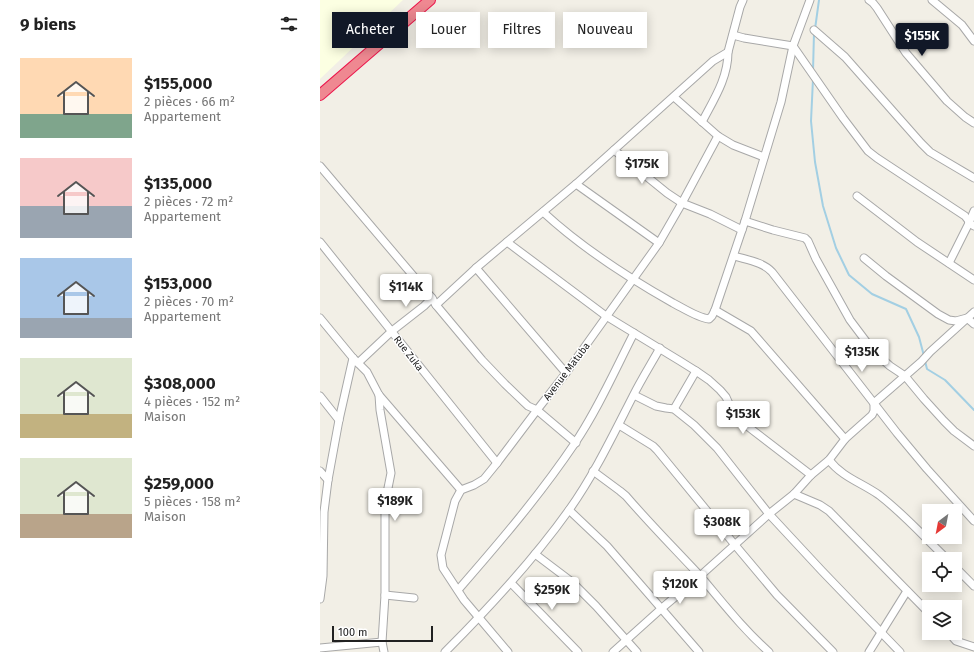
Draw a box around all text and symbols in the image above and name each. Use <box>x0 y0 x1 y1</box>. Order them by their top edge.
chip: Acheter <box>332 12 408 48</box>
chip: Louer <box>416 12 480 48</box>
chip: Filtres <box>488 12 555 48</box>
chip: Nouveau <box>563 12 647 48</box>
icon: filters <box>278 13 300 35</box>
text: 9 biens <box>20 14 76 35</box>
pin: $155K <box>894 23 950 57</box>
text: $155K <box>905 28 939 43</box>
text: $155,000 <box>144 73 212 94</box>
icon: home <box>52 74 100 122</box>
text: 2 pièces · 66 m² <box>144 94 235 109</box>
text: Appartement <box>144 109 221 124</box>
pin: $175K <box>614 151 670 185</box>
text: $175K <box>625 156 659 171</box>
text: $135,000 <box>144 173 212 194</box>
icon: home <box>52 174 100 222</box>
text: 2 pièces · 72 m² <box>144 194 233 209</box>
text: Appartement <box>144 209 221 224</box>
text: $153,000 <box>144 273 212 294</box>
icon: home <box>52 274 100 322</box>
pin: $114K <box>378 274 434 308</box>
text: $114K <box>389 279 423 294</box>
text: 2 pièces · 70 m² <box>144 294 234 309</box>
text: Appartement <box>144 309 221 324</box>
street label: Rue Zuka <box>391 334 426 374</box>
pin: $135K <box>834 339 890 373</box>
street label: Avenue Matuba <box>541 340 593 403</box>
text: $135K <box>845 344 879 359</box>
text: $308,000 <box>144 373 216 394</box>
icon: home <box>52 374 100 422</box>
text: 4 pièces · 152 m² <box>144 394 240 409</box>
pin: $153K <box>715 401 771 435</box>
text: $153K <box>726 406 760 421</box>
text: Maison <box>144 409 186 424</box>
text: $259,000 <box>144 473 214 494</box>
icon: home <box>52 474 100 522</box>
pin: $189K <box>367 488 423 522</box>
text: $189K <box>377 493 413 508</box>
text: 5 pièces · 158 m² <box>144 494 241 509</box>
north arrow <box>922 504 962 544</box>
map controls <box>922 504 962 640</box>
text: Maison <box>144 509 186 524</box>
pin: $308K <box>694 509 750 543</box>
text: $308K <box>703 514 741 529</box>
button: locate <box>922 552 962 592</box>
pin: $120K <box>652 571 708 605</box>
text: $120K <box>662 576 698 591</box>
pin: $259K <box>524 577 580 611</box>
text: $259K <box>534 582 570 597</box>
button: layers <box>922 600 962 640</box>
scale bar <box>332 624 433 643</box>
text: 100 m <box>338 626 367 639</box>

